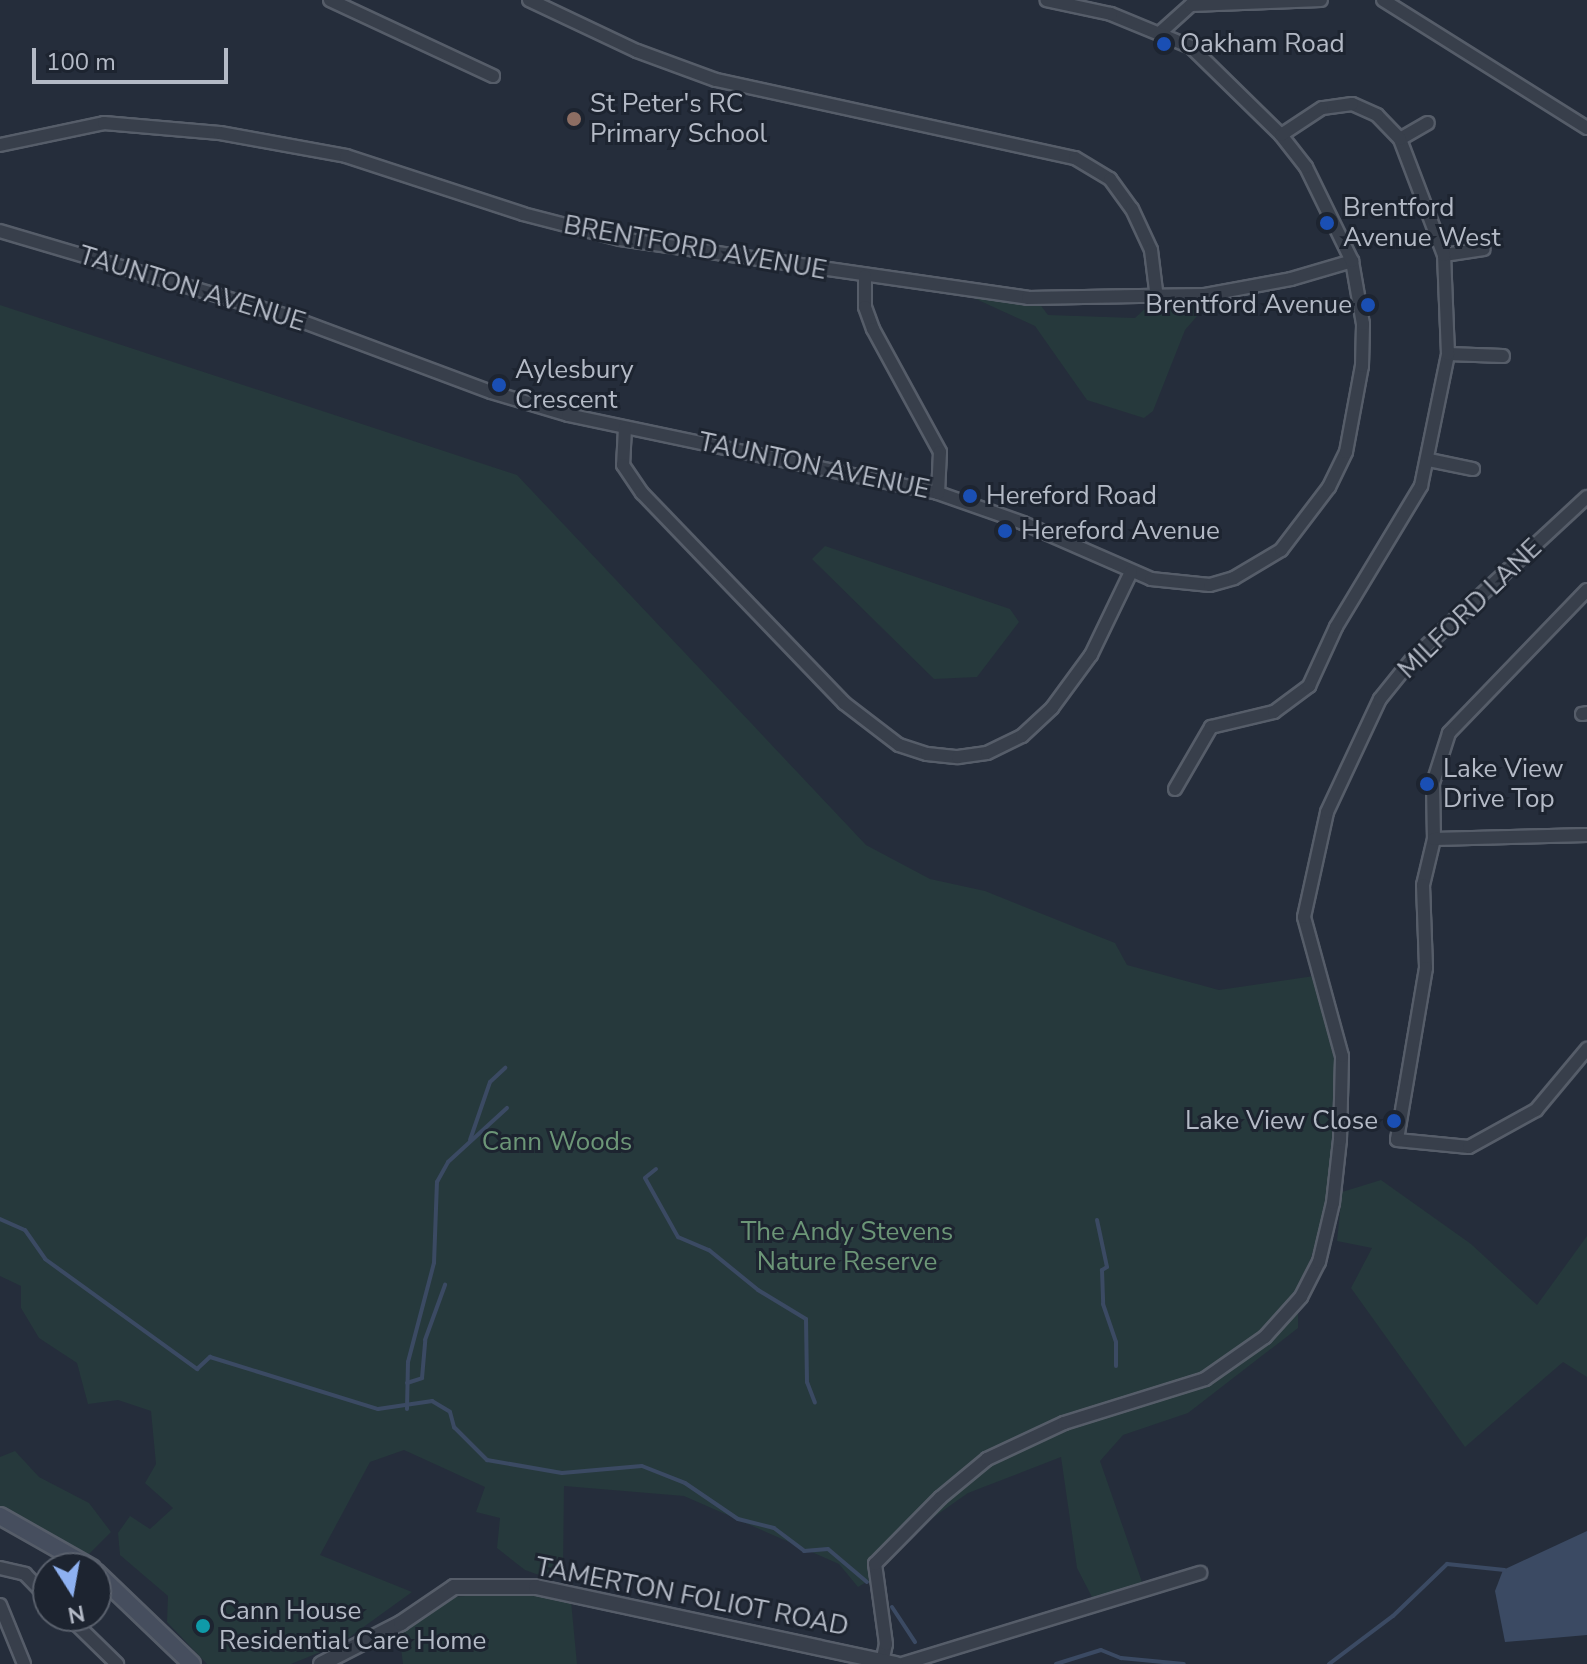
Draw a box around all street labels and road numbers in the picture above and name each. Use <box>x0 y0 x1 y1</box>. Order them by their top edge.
street label: BRENTFORD AVENUE <box>561 210 829 286</box>
street label: TAUNTON AVENUE <box>75 240 309 338</box>
street label: TAUNTON AVENUE <box>696 426 932 506</box>
street label: MILFORD LANE <box>1392 533 1548 685</box>
street label: TAMERTON FOLIOT ROAD <box>533 1551 851 1643</box>

